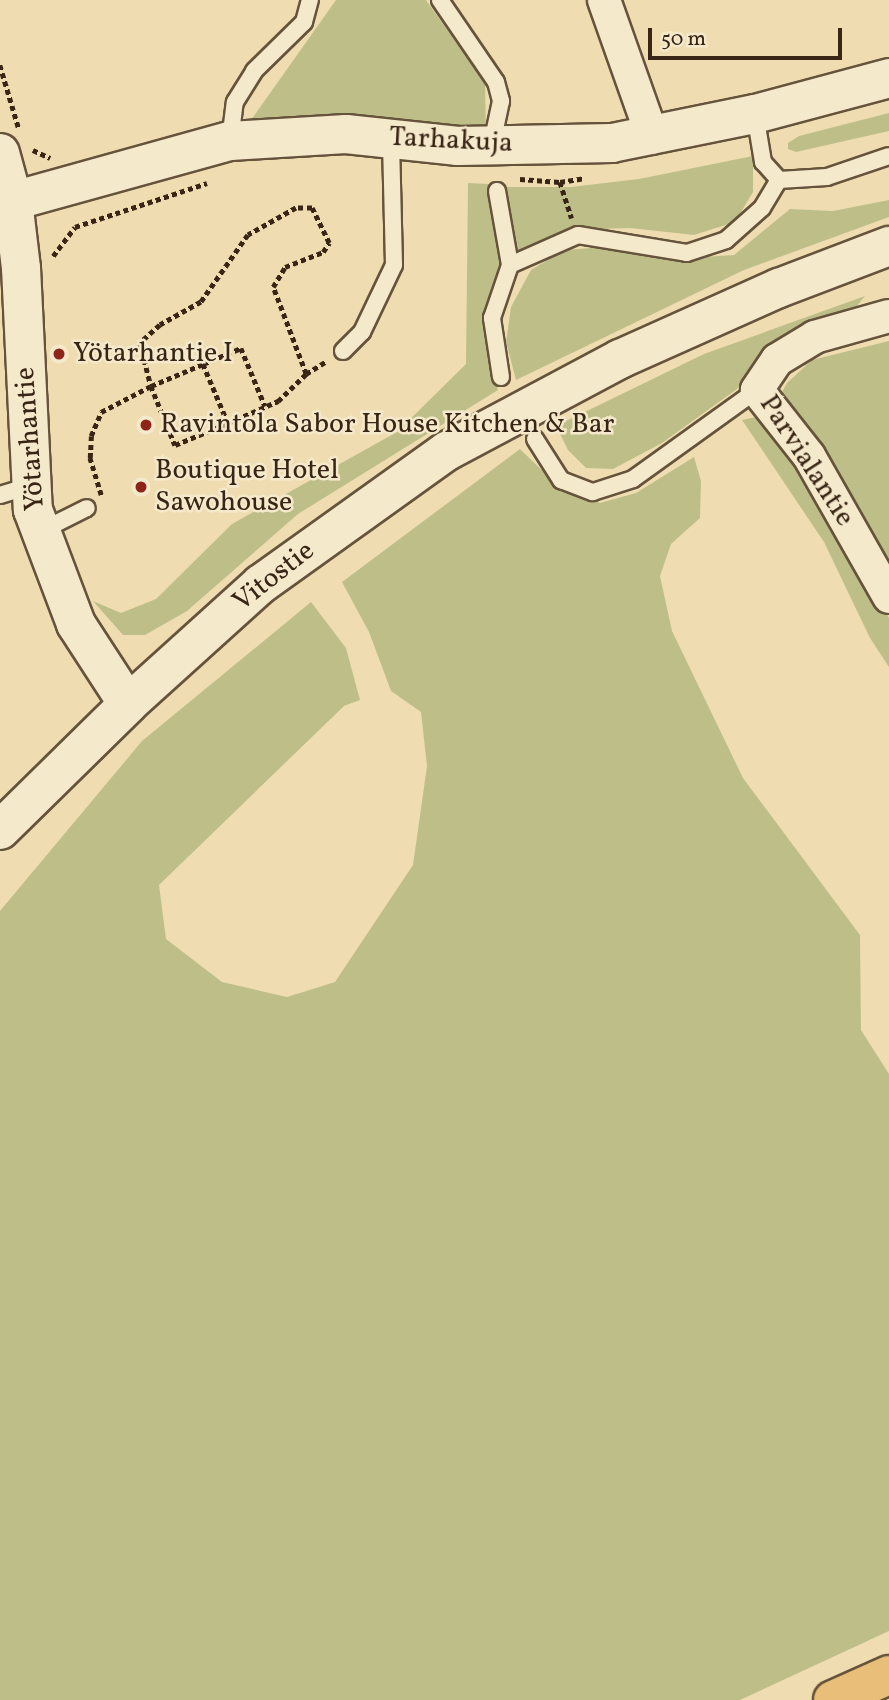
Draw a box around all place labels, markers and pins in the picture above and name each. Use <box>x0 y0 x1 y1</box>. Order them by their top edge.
place label: Yötarhantie I <box>73 337 233 371</box>
marker: Yötarhantie I <box>51 346 67 362</box>
place label: Ravintola Sabor House Kitchen & Bar <box>160 408 614 442</box>
marker: Ravintola Sabor House Kitchen & Bar <box>138 417 154 433</box>
place label: Boutique Hotel Sawohouse <box>155 454 339 520</box>
marker: Boutique Hotel Sawohouse <box>133 479 149 495</box>

